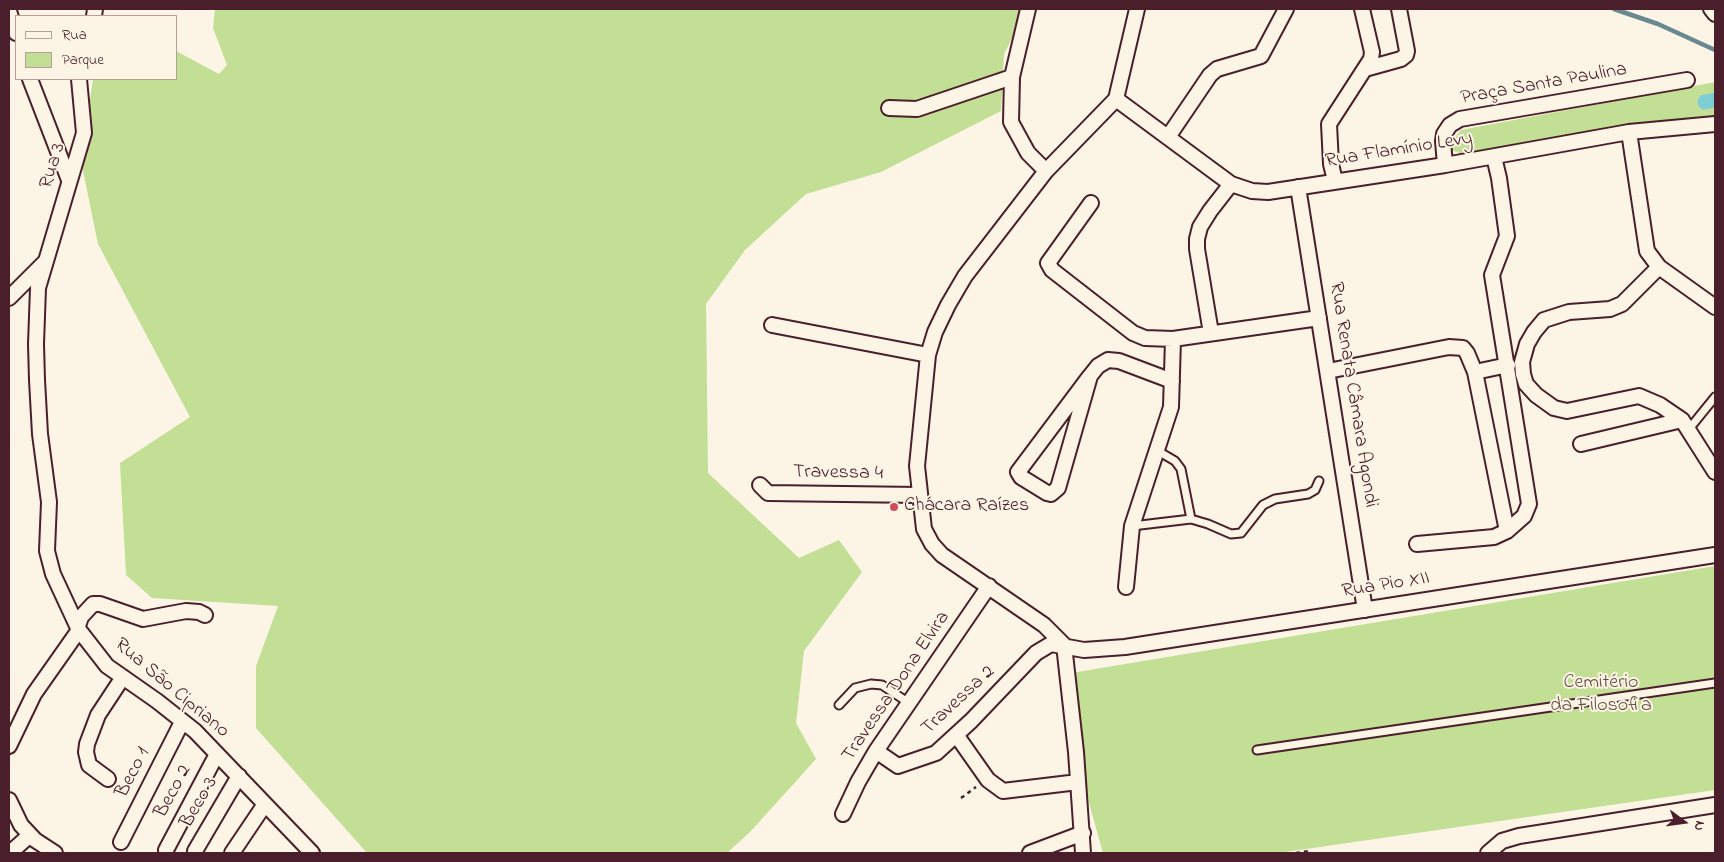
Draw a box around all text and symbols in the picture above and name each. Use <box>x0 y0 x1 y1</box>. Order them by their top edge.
legend <box>15 15 178 80</box>
text: Rua <box>62 24 87 46</box>
text: Parque <box>62 49 104 71</box>
street label: Praça Santa Paulina <box>1459 59 1629 111</box>
street label: Rua Flamínio Levy <box>1324 128 1474 174</box>
street label: Rua 3 <box>36 140 72 192</box>
street label: Rua Renata Câmara Agondi <box>1322 281 1382 509</box>
street label: Travessa 4 <box>793 461 883 487</box>
place label: Chácara Raízes <box>904 495 1029 519</box>
marker: Chácara Raízes <box>888 501 900 513</box>
street label: Rua Pio XII <box>1340 567 1432 605</box>
street label: Travessa Dona Elvira <box>838 607 956 767</box>
street label: Rua São Cipriano <box>109 634 233 744</box>
street label: Travessa 2 <box>917 661 1001 741</box>
park label: Cemitério da Filosofia <box>1550 672 1652 719</box>
street label: Beco 1 <box>111 744 157 802</box>
street label: Beco 2 <box>150 761 198 823</box>
street label: Beco 3 <box>176 773 224 833</box>
north arrow <box>1659 797 1709 847</box>
text: N <box>1688 819 1710 833</box>

